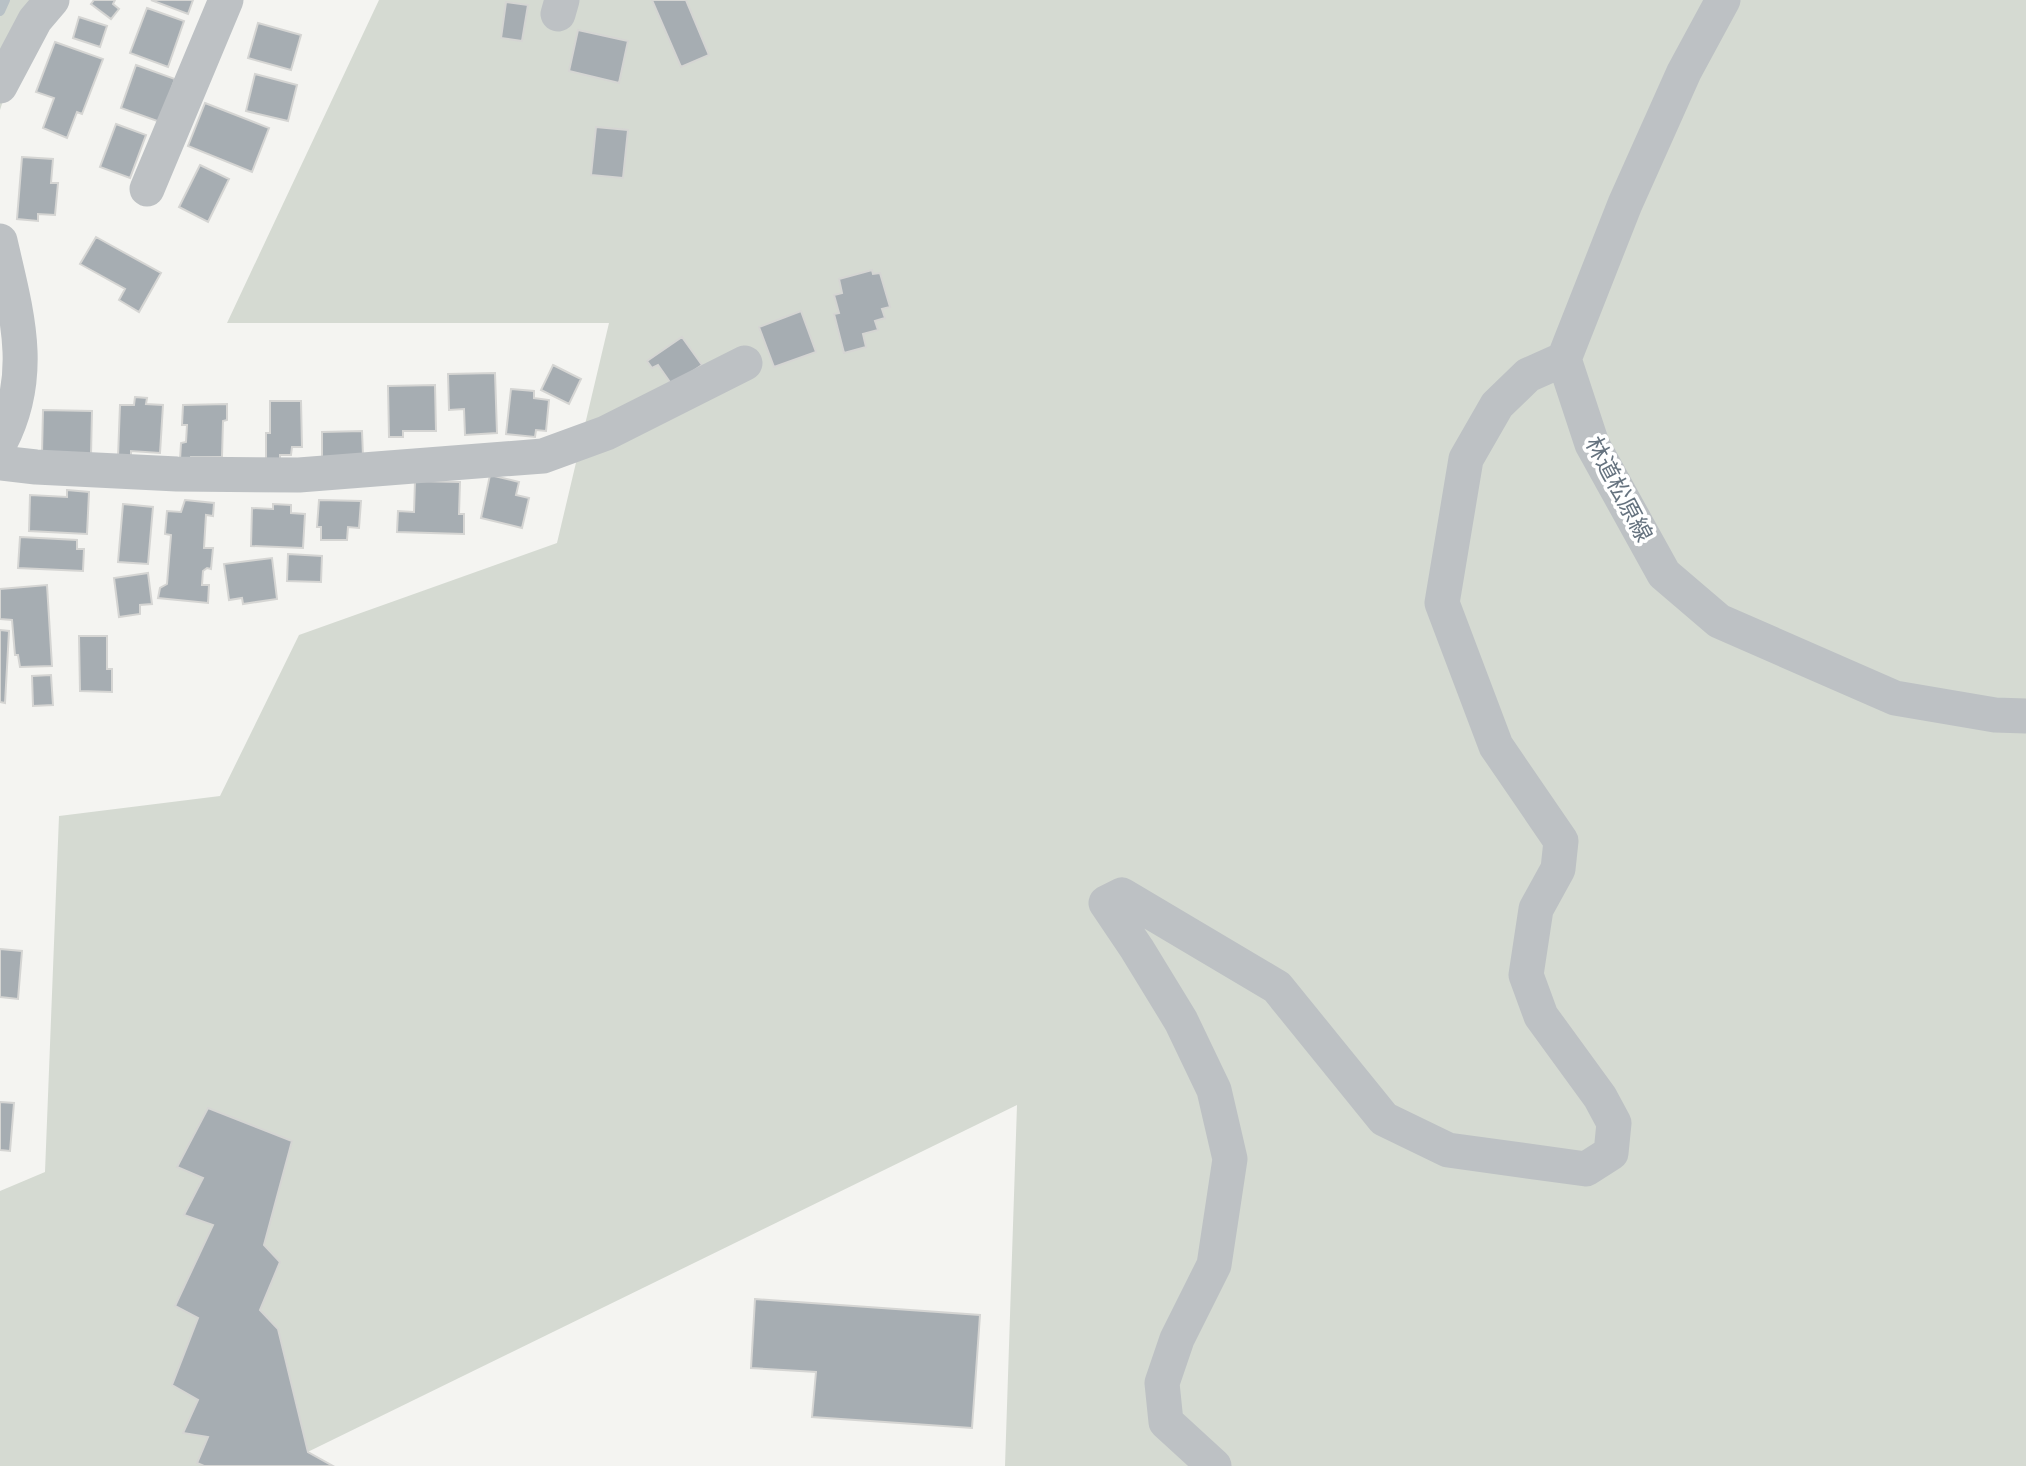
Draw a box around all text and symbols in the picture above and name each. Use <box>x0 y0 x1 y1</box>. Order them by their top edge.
street label: 林道松原線 <box>1577 433 1657 548</box>

